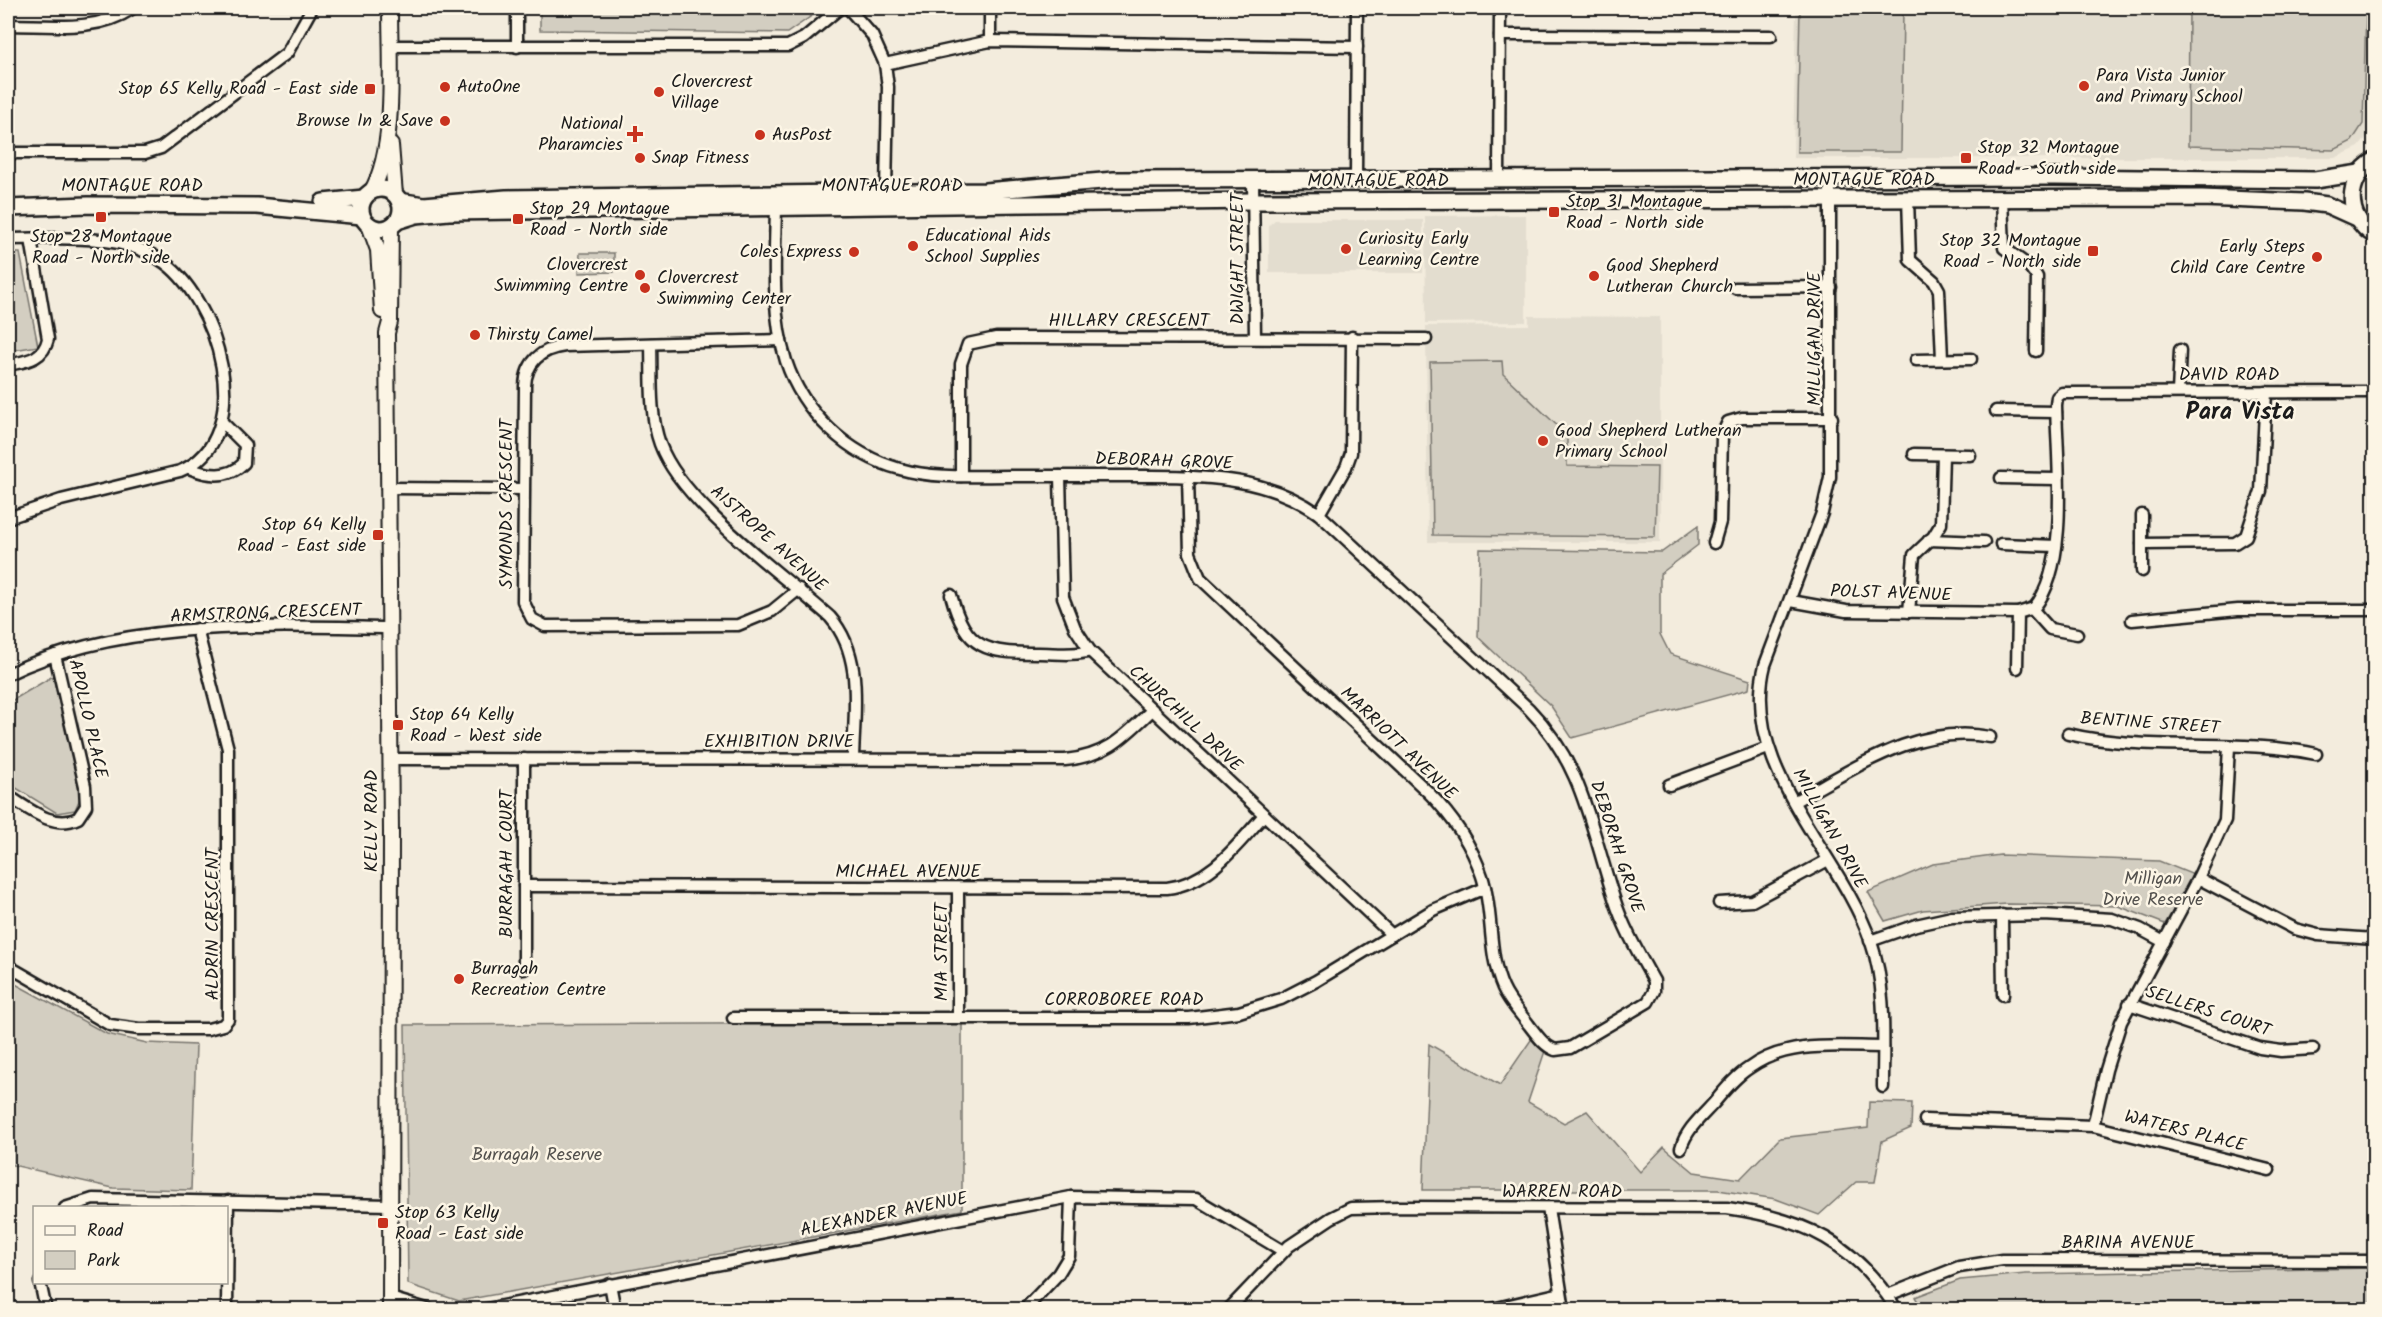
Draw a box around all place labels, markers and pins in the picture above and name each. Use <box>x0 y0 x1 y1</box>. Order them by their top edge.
place label: Para Vista Junior and Primary School <box>2096 62 2243 112</box>
place label: Clovercrest Village <box>671 68 754 118</box>
place label: AutoOne <box>457 73 520 102</box>
place label: Stop 65 Kelly Road - East side <box>119 75 358 104</box>
marker: Para Vista Junior and Primary School <box>2077 79 2091 93</box>
marker: AutoOne <box>438 80 452 94</box>
marker: Stop 65 Kelly Road - East side <box>363 82 377 96</box>
marker: Clovercrest Village <box>652 85 666 99</box>
place label: Browse In & Save <box>296 107 433 136</box>
place label: National Pharamcies <box>538 110 624 160</box>
marker: Browse In & Save <box>438 114 452 128</box>
place label: AusPost <box>772 121 833 150</box>
marker: National Pharamcies <box>628 127 642 141</box>
marker: AusPost <box>753 128 767 142</box>
place label: Stop 32 Montague Road - South side <box>1978 134 2119 184</box>
place label: Snap Fitness <box>652 144 749 173</box>
marker: Snap Fitness <box>633 151 647 165</box>
marker: Stop 32 Montague Road - South side <box>1959 151 1973 165</box>
place label: Stop 31 Montague Road - North side <box>1566 188 1704 238</box>
place label: Stop 29 Montague Road - North side <box>530 195 670 245</box>
marker: Stop 31 Montague Road - North side <box>1547 205 1561 219</box>
marker: Stop 28 Montague Road - North side <box>94 210 108 224</box>
marker: Stop 29 Montague Road - North side <box>511 212 525 226</box>
place label: Educational Aids School Supplies <box>925 222 1051 272</box>
place label: Stop 28 Montague Road - North side <box>30 223 172 273</box>
place label: Curiosity Early Learning Centre <box>1358 225 1479 275</box>
place label: Stop 32 Montague Road - North side <box>1940 227 2081 277</box>
place label: Early Steps Child Care Centre <box>2170 233 2305 283</box>
place label: Coles Express <box>739 238 842 267</box>
marker: Educational Aids School Supplies <box>906 239 920 253</box>
marker: Curiosity Early Learning Centre <box>1339 242 1353 256</box>
marker: Stop 32 Montague Road - North side <box>2086 244 2100 258</box>
marker: Coles Express <box>847 245 861 259</box>
marker: Early Steps Child Care Centre <box>2310 250 2324 264</box>
place label: Clovercrest Swimming Centre <box>494 251 629 301</box>
place label: Good Shepherd Lutheran Church <box>1606 252 1733 302</box>
place label: Clovercrest Swimming Center <box>657 264 792 314</box>
marker: Clovercrest Swimming Centre <box>633 268 647 282</box>
marker: Good Shepherd Lutheran Church <box>1587 269 1601 283</box>
marker: Clovercrest Swimming Center <box>638 281 652 295</box>
place label: Thirsty Camel <box>487 321 593 350</box>
marker: Thirsty Camel <box>468 328 482 342</box>
place label: Good Shepherd Lutheran Primary School <box>1555 417 1742 467</box>
marker: Good Shepherd Lutheran Primary School <box>1536 434 1550 448</box>
place label: Stop 64 Kelly Road - East side <box>237 511 367 561</box>
marker: Stop 64 Kelly Road - East side <box>371 528 385 542</box>
place label: Stop 64 Kelly Road - West side <box>410 701 542 751</box>
marker: Stop 64 Kelly Road - West side <box>391 718 405 732</box>
place label: Burragah Recreation Centre <box>471 955 606 1005</box>
marker: Burragah Recreation Centre <box>452 972 466 986</box>
place label: Stop 63 Kelly Road - East side <box>395 1199 524 1249</box>
marker: Stop 63 Kelly Road - East side <box>376 1216 390 1230</box>

